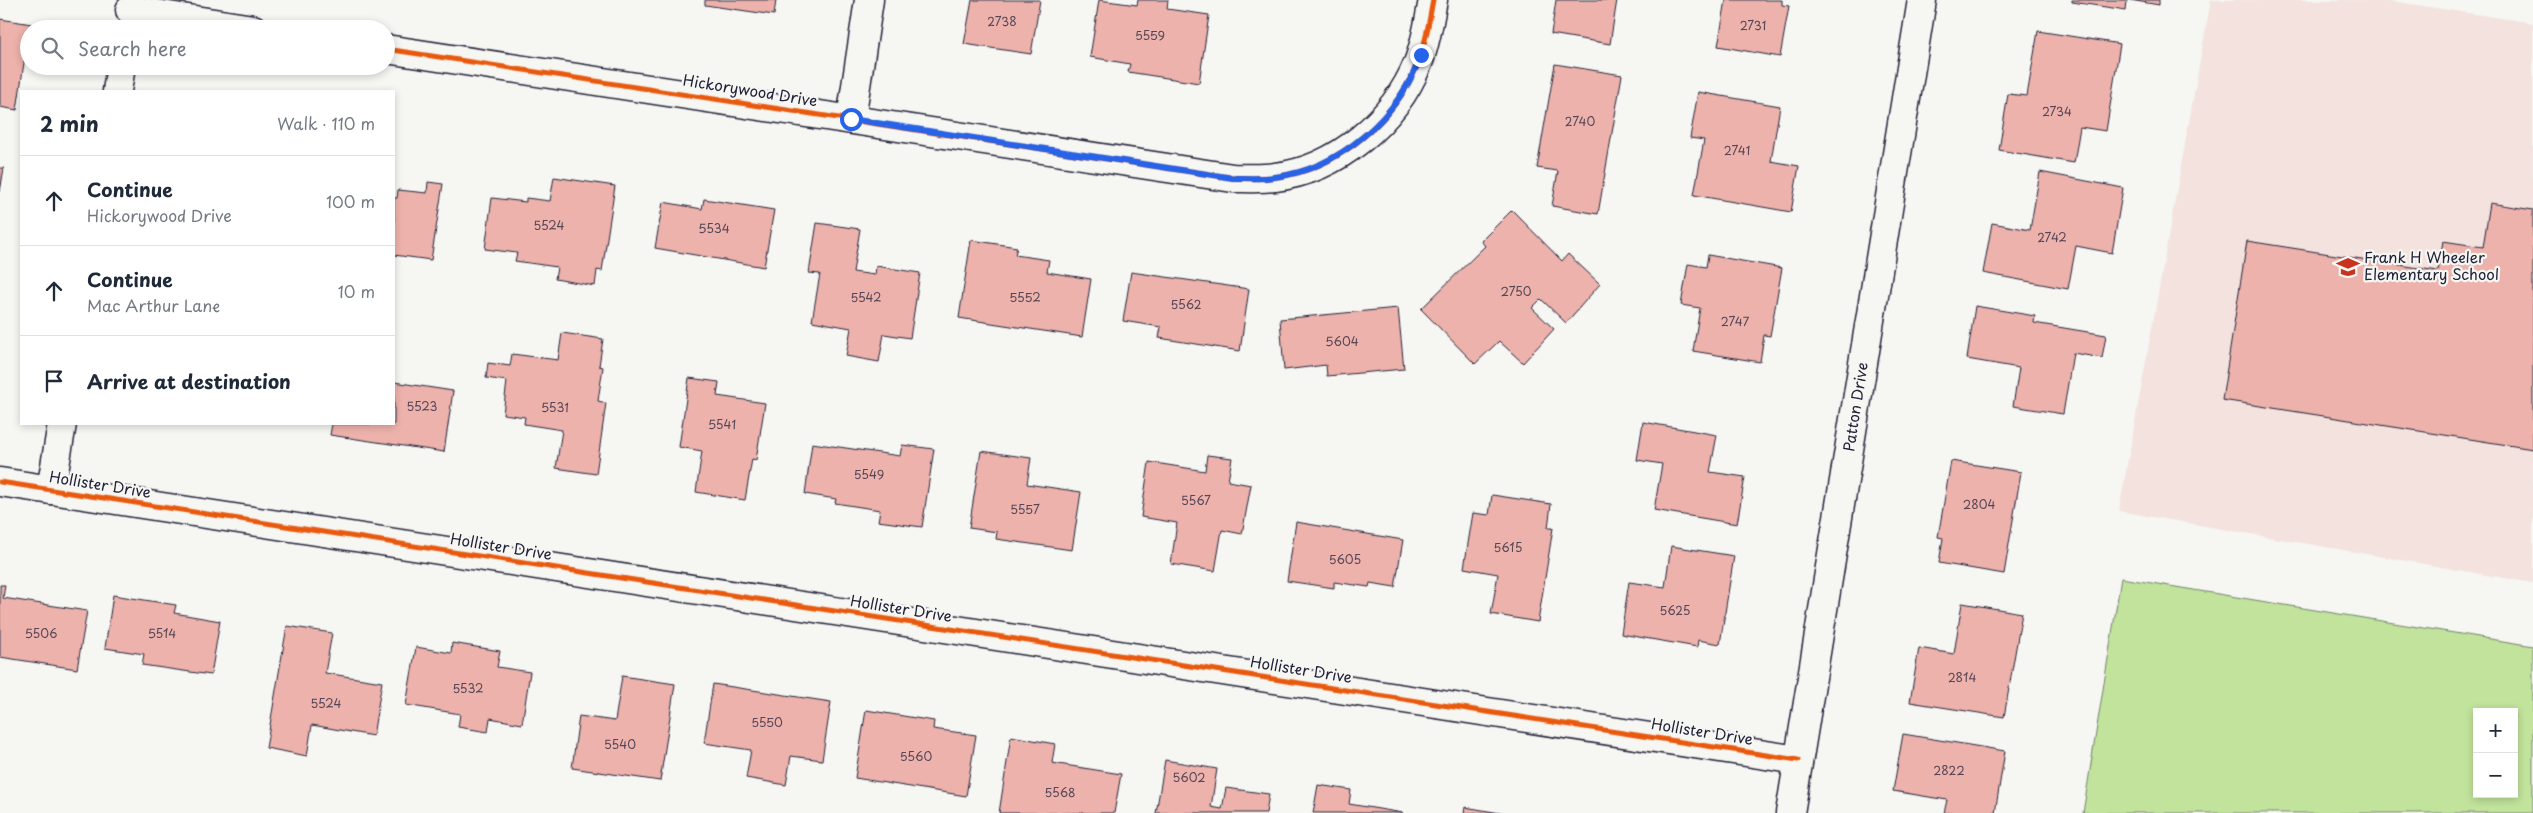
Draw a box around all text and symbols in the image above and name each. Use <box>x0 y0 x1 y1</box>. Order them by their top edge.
house number: 2738 <box>987 12 1017 30</box>
house number: 2731 <box>1740 16 1766 34</box>
search box <box>20 20 395 75</box>
house number: 5559 <box>1135 26 1165 44</box>
icon: search <box>38 34 66 62</box>
text: Search here <box>78 34 187 62</box>
route end <box>1410 44 1433 67</box>
street label: Hickorywood Drive <box>681 68 819 111</box>
house number: 2734 <box>2042 102 2072 120</box>
text: 2 min <box>40 107 99 139</box>
route start <box>840 108 863 131</box>
text: Walk · 110 m <box>277 111 375 135</box>
house number: 2740 <box>1565 112 1595 130</box>
house number: 2741 <box>1724 141 1750 159</box>
text: Continue <box>87 175 173 203</box>
icon: ahead <box>40 187 68 215</box>
text: 100 m <box>326 189 375 213</box>
text: Hickorywood Drive <box>87 203 232 227</box>
house number: 5524 <box>534 216 565 234</box>
house number: 5534 <box>698 219 730 237</box>
house number: 2742 <box>2037 228 2067 246</box>
place label: Frank H Wheeler Elementary School <box>2364 245 2499 285</box>
school or university icon: Frank H Wheeler Elementary School <box>2335 254 2361 280</box>
text: Continue <box>87 265 173 293</box>
icon: ahead <box>40 277 68 305</box>
text: 10 m <box>338 279 375 303</box>
house number: 2750 <box>1501 282 1532 300</box>
house number: 5542 <box>850 288 882 306</box>
house number: 5552 <box>1009 288 1041 306</box>
text: Mac Arthur Lane <box>87 293 220 317</box>
house number: 5562 <box>1171 295 1202 313</box>
house number: 2747 <box>1721 312 1749 330</box>
house number: 5604 <box>1325 332 1359 350</box>
street label: Patton Drive <box>1836 360 1873 453</box>
icon: arrive <box>40 367 68 395</box>
text: Arrive at destination <box>87 367 291 395</box>
house number: 5523 <box>406 397 438 415</box>
house number: 5531 <box>541 398 569 416</box>
house number: 5541 <box>708 415 736 433</box>
street label: Hollister Drive <box>48 464 153 503</box>
house number: 5549 <box>854 465 884 483</box>
house number: 5567 <box>1181 491 1211 509</box>
house number: 2804 <box>1963 495 1995 513</box>
house number: 5557 <box>1010 500 1040 518</box>
street label: Hollister Drive <box>449 526 554 565</box>
house number: 5615 <box>1494 538 1522 556</box>
house number: 5605 <box>1329 550 1361 568</box>
street label: Hollister Drive <box>849 588 954 627</box>
house number: 5625 <box>1660 601 1690 619</box>
house number: 5506 <box>25 624 57 642</box>
house number: 5514 <box>148 624 176 642</box>
street label: Hollister Drive <box>1249 649 1354 688</box>
house number: 2814 <box>1948 668 1976 686</box>
house number: 5532 <box>452 679 484 697</box>
house number: 5524 <box>311 694 342 712</box>
map controls <box>2473 708 2518 798</box>
button: + <box>2473 708 2518 753</box>
street label: Hollister Drive <box>1650 711 1755 750</box>
house number: 5550 <box>751 713 783 731</box>
house number: 5540 <box>604 735 636 753</box>
house number: 5560 <box>900 747 932 765</box>
button: − <box>2473 753 2518 798</box>
house number: 2822 <box>1933 761 1965 779</box>
house number: 5602 <box>1172 768 1206 786</box>
house number: 5568 <box>1045 783 1075 801</box>

